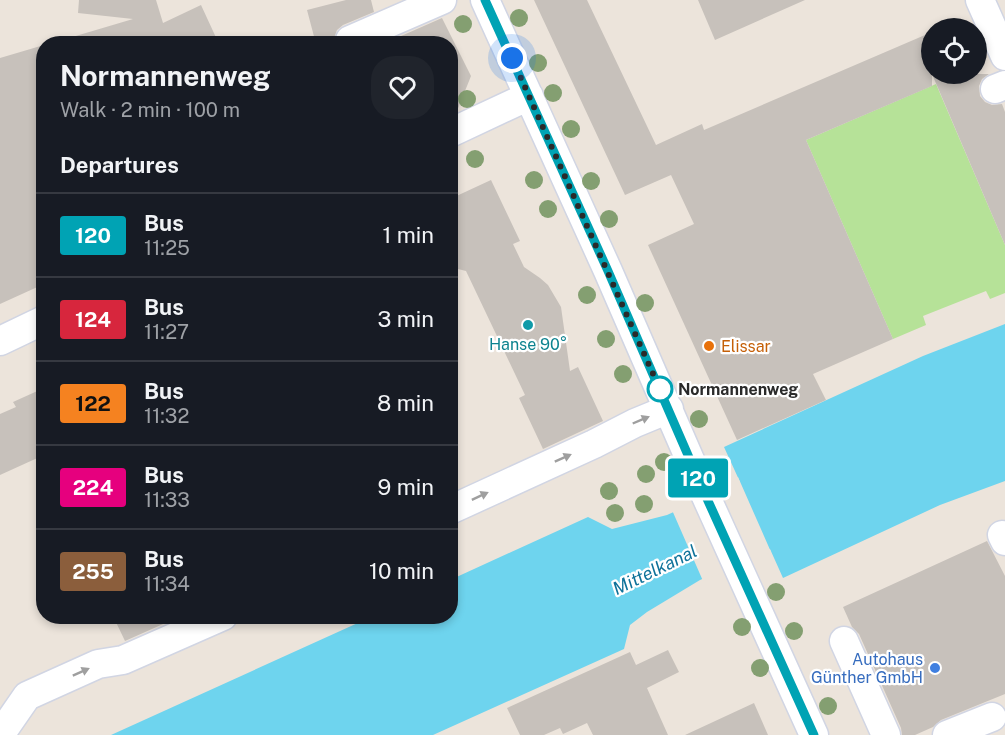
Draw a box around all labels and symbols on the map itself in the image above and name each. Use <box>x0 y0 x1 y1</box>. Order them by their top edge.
your location <box>497 43 527 73</box>
marker: Hanse 90° <box>521 318 535 332</box>
place label: Hanse 90° <box>489 335 567 354</box>
place label: Elissar <box>721 337 771 356</box>
marker: Elissar <box>702 339 716 353</box>
marker: Normannenweg <box>647 376 673 402</box>
place label: Normannenweg <box>678 380 798 399</box>
one-way arrow <box>633 415 651 425</box>
one-way arrow <box>554 453 572 463</box>
line badge: 120 <box>664 458 732 498</box>
one-way arrow <box>472 491 490 501</box>
water label: Mittelkanal <box>609 540 700 599</box>
place label: Autohaus Günther GmbH <box>811 650 923 687</box>
marker: Autohaus Günther GmbH <box>928 661 942 675</box>
one-way arrow <box>72 667 90 677</box>

